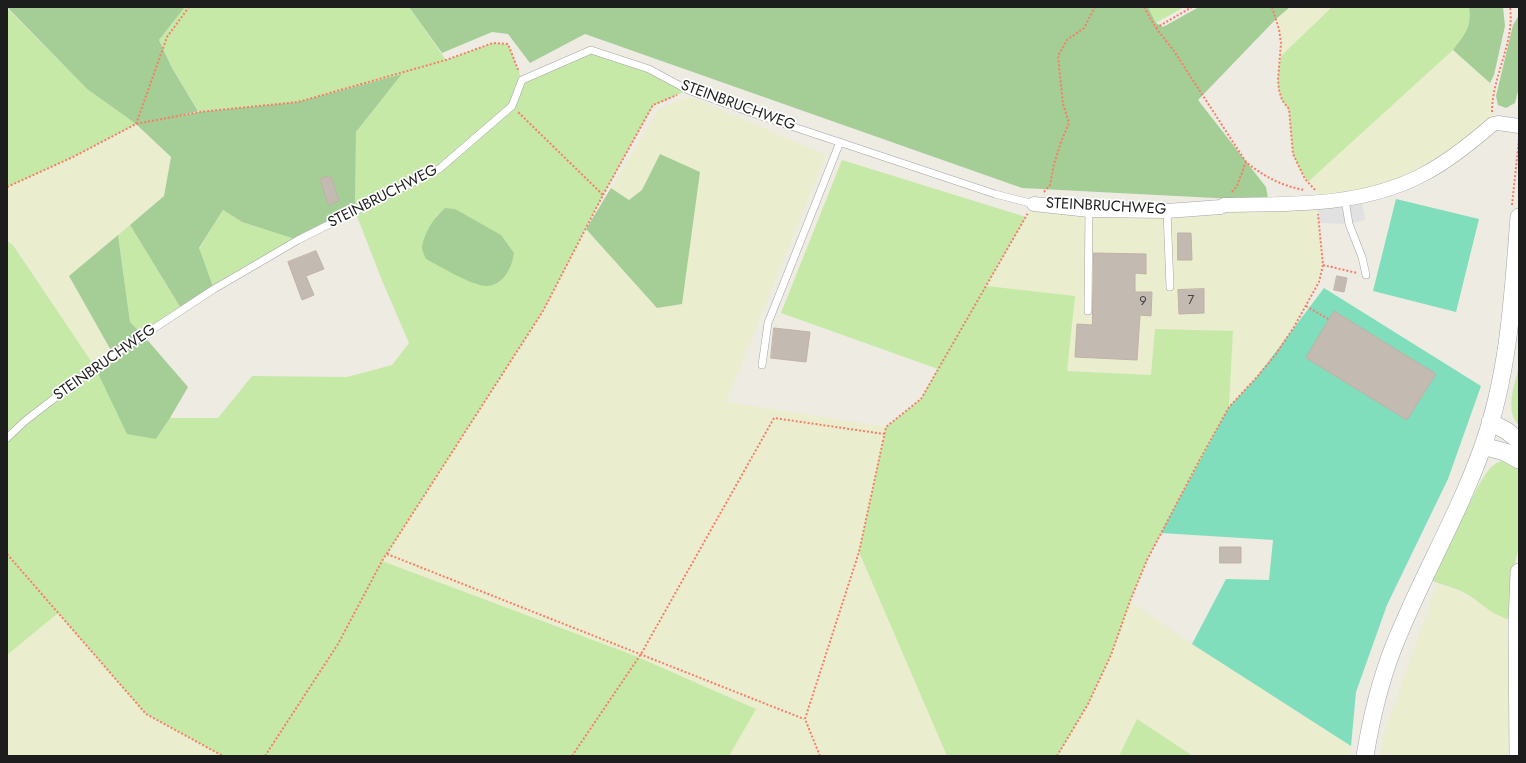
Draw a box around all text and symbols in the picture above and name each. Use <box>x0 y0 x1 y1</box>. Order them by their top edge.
street label: STEINBRUCHWEG <box>678 77 798 135</box>
street label: STEINBRUCHWEG <box>325 162 441 232</box>
street label: STEINBRUCHWEG <box>1045 195 1167 219</box>
house number: 7 <box>1188 293 1194 309</box>
house number: 9 <box>1139 294 1147 310</box>
street label: STEINBRUCHWEG <box>50 321 160 405</box>

